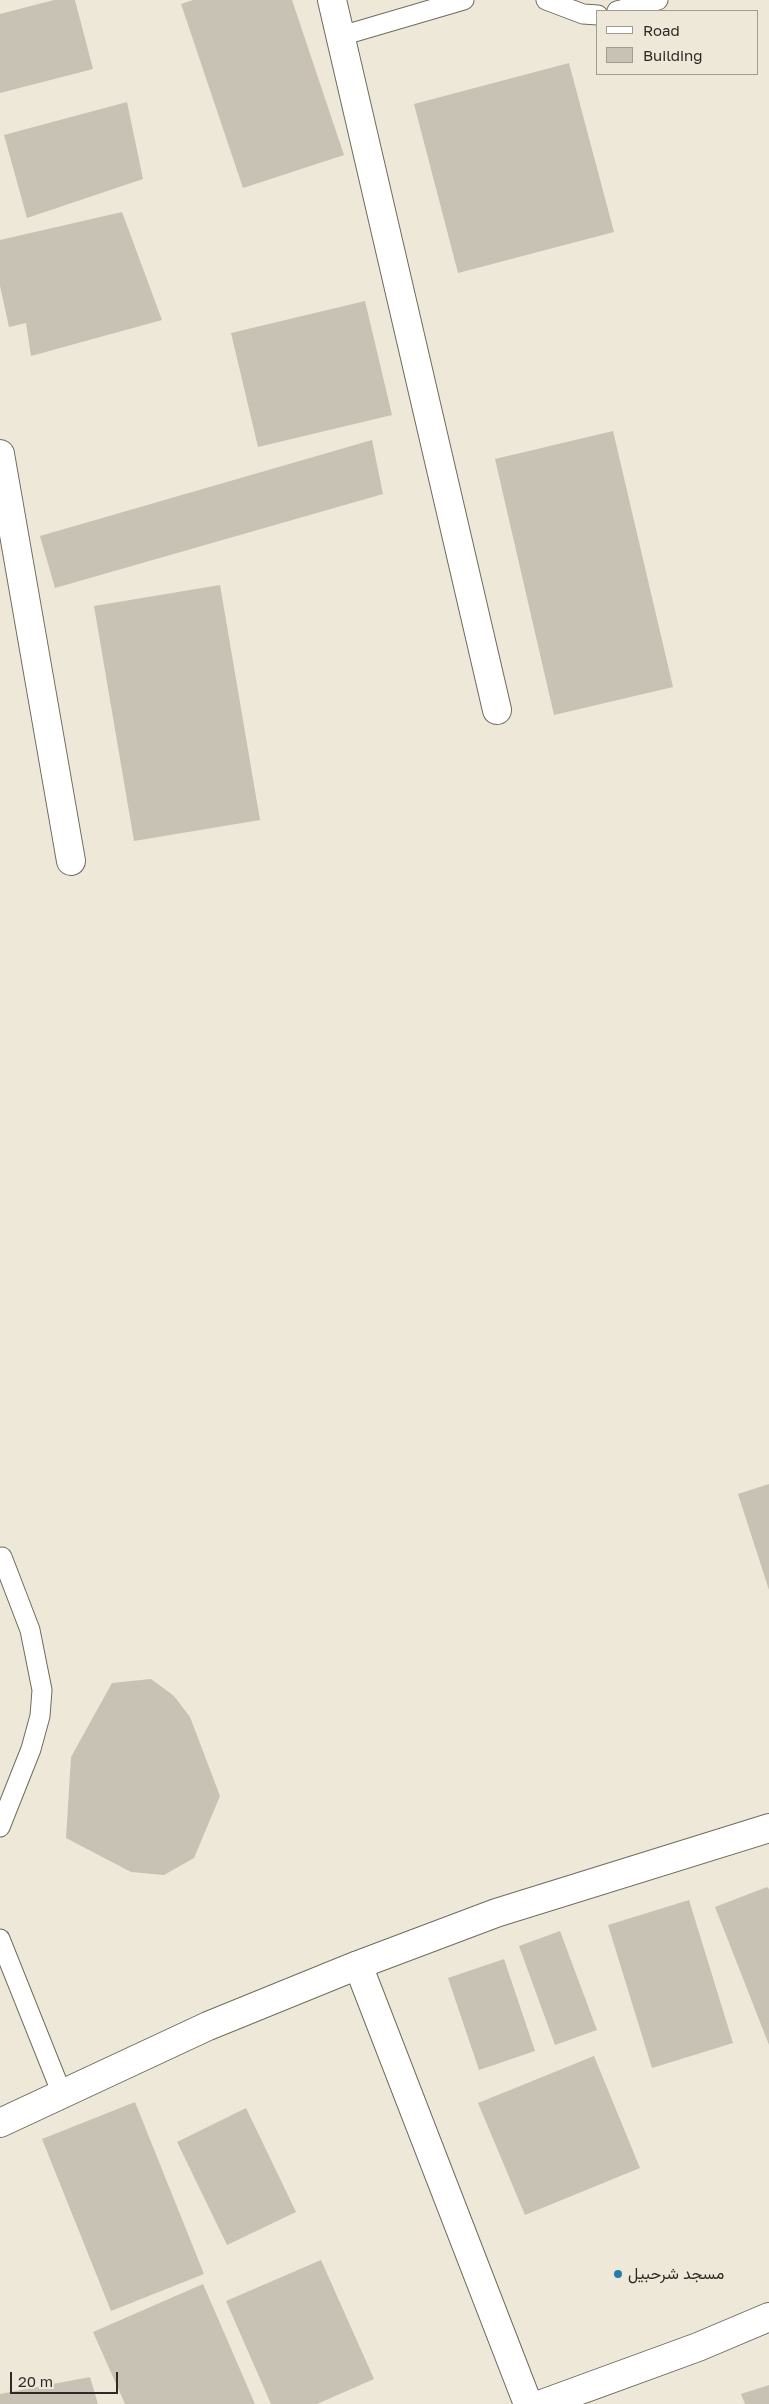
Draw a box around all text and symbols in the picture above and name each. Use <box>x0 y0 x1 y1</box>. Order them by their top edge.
legend <box>596 10 759 75</box>
text: Road <box>643 21 680 39</box>
text: Building <box>643 46 703 64</box>
place label: مسجد شرحبيل <box>628 2264 724 2284</box>
marker: مسجد شرحبيل <box>612 2268 624 2280</box>
scale bar <box>12 2362 120 2394</box>
text: 20 m <box>18 2372 53 2390</box>

